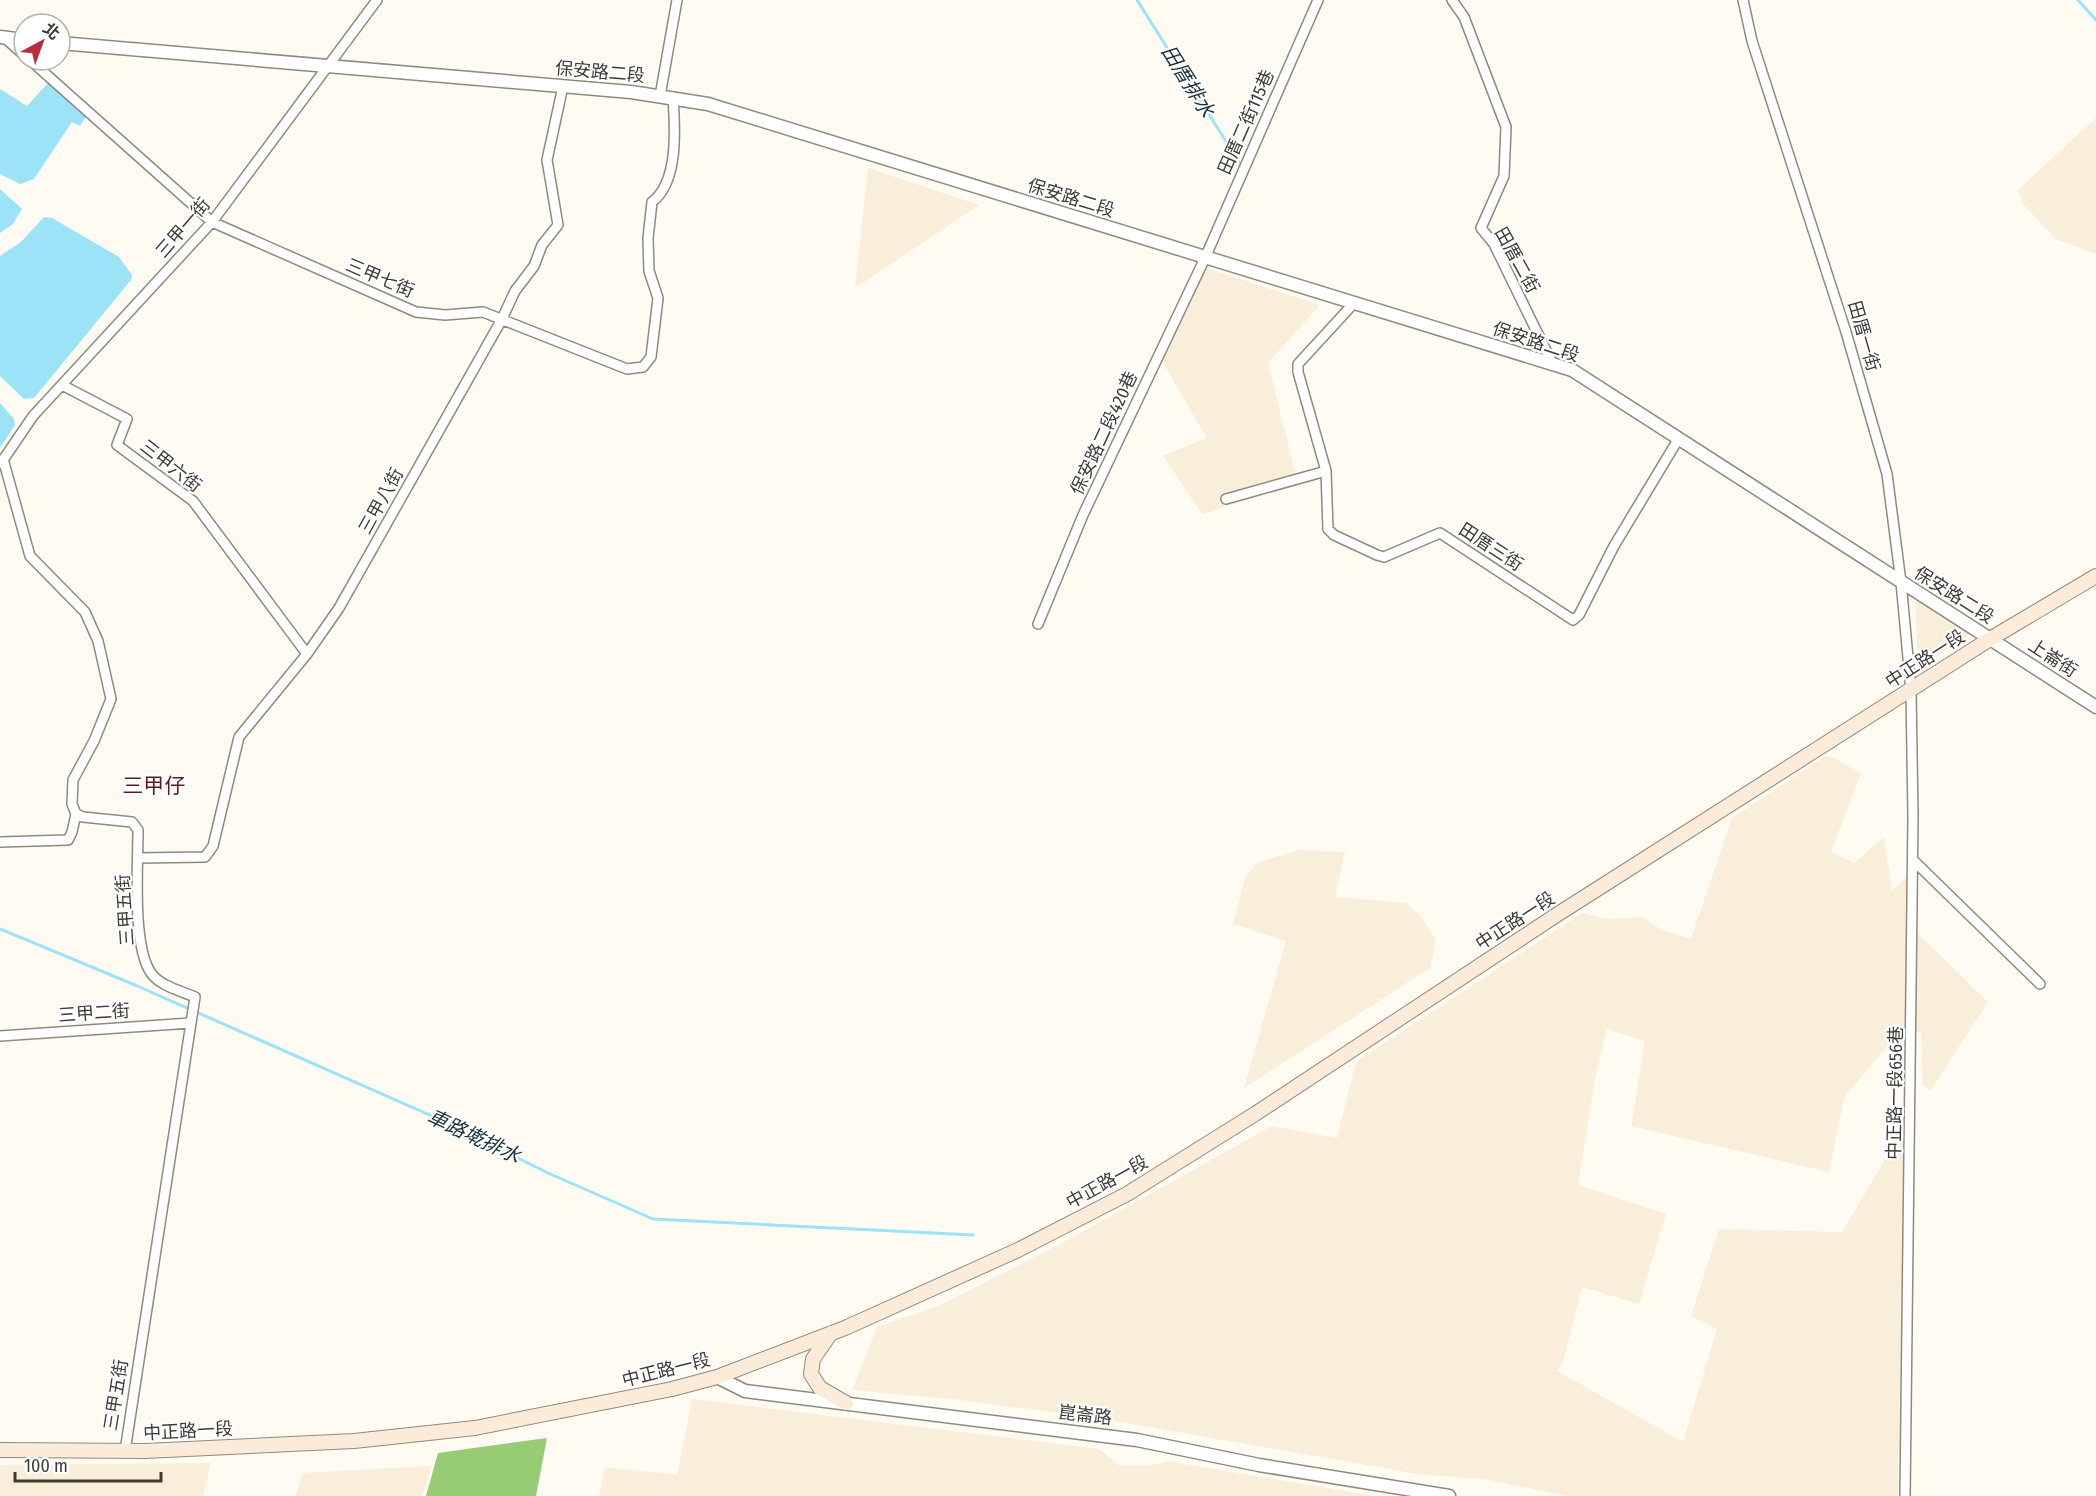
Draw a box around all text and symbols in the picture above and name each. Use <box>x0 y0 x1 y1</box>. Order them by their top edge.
north arrow <box>12 12 72 72</box>
text: 北 <box>39 19 64 43</box>
water label: 田厝排水 <box>1157 41 1220 122</box>
street label: 保安路二段 <box>554 57 646 87</box>
street label: 田厝二街115巷 <box>1213 66 1279 178</box>
street label: 保安路二段 <box>1025 174 1117 222</box>
street label: 三甲一街 <box>151 194 215 262</box>
street label: 田厝二街 <box>1490 223 1544 297</box>
street label: 三甲七街 <box>343 254 417 302</box>
street label: 田厝一街 <box>1844 298 1884 374</box>
street label: 保安路二段 <box>1490 318 1582 366</box>
street label: 保安路二段420巷 <box>1066 368 1142 498</box>
street label: 三甲六街 <box>136 435 206 497</box>
street label: 三甲八街 <box>354 464 408 538</box>
street label: 田厝三街 <box>1455 518 1527 576</box>
street label: 保安路二段 <box>1910 562 1998 628</box>
street label: 中正路一段 <box>1881 625 1969 693</box>
street label: 上崙街 <box>2024 634 2082 682</box>
district label: 三甲仔 <box>123 773 186 799</box>
street label: 三甲五街 <box>112 873 138 947</box>
street label: 中正路一段 <box>1471 887 1559 955</box>
street label: 三甲二街 <box>57 1000 131 1026</box>
street label: 中正路一段656巷 <box>1883 1026 1907 1160</box>
water label: 車路墘排水 <box>424 1104 525 1168</box>
street label: 中正路一段 <box>1062 1151 1152 1213</box>
street label: 中正路一段 <box>620 1348 712 1392</box>
street label: 三甲五街 <box>100 1358 132 1432</box>
street label: 崑崙路 <box>1057 1401 1113 1429</box>
street label: 中正路一段 <box>142 1418 234 1444</box>
scale bar <box>15 1445 160 1483</box>
text: 100 m <box>24 1455 68 1477</box>

